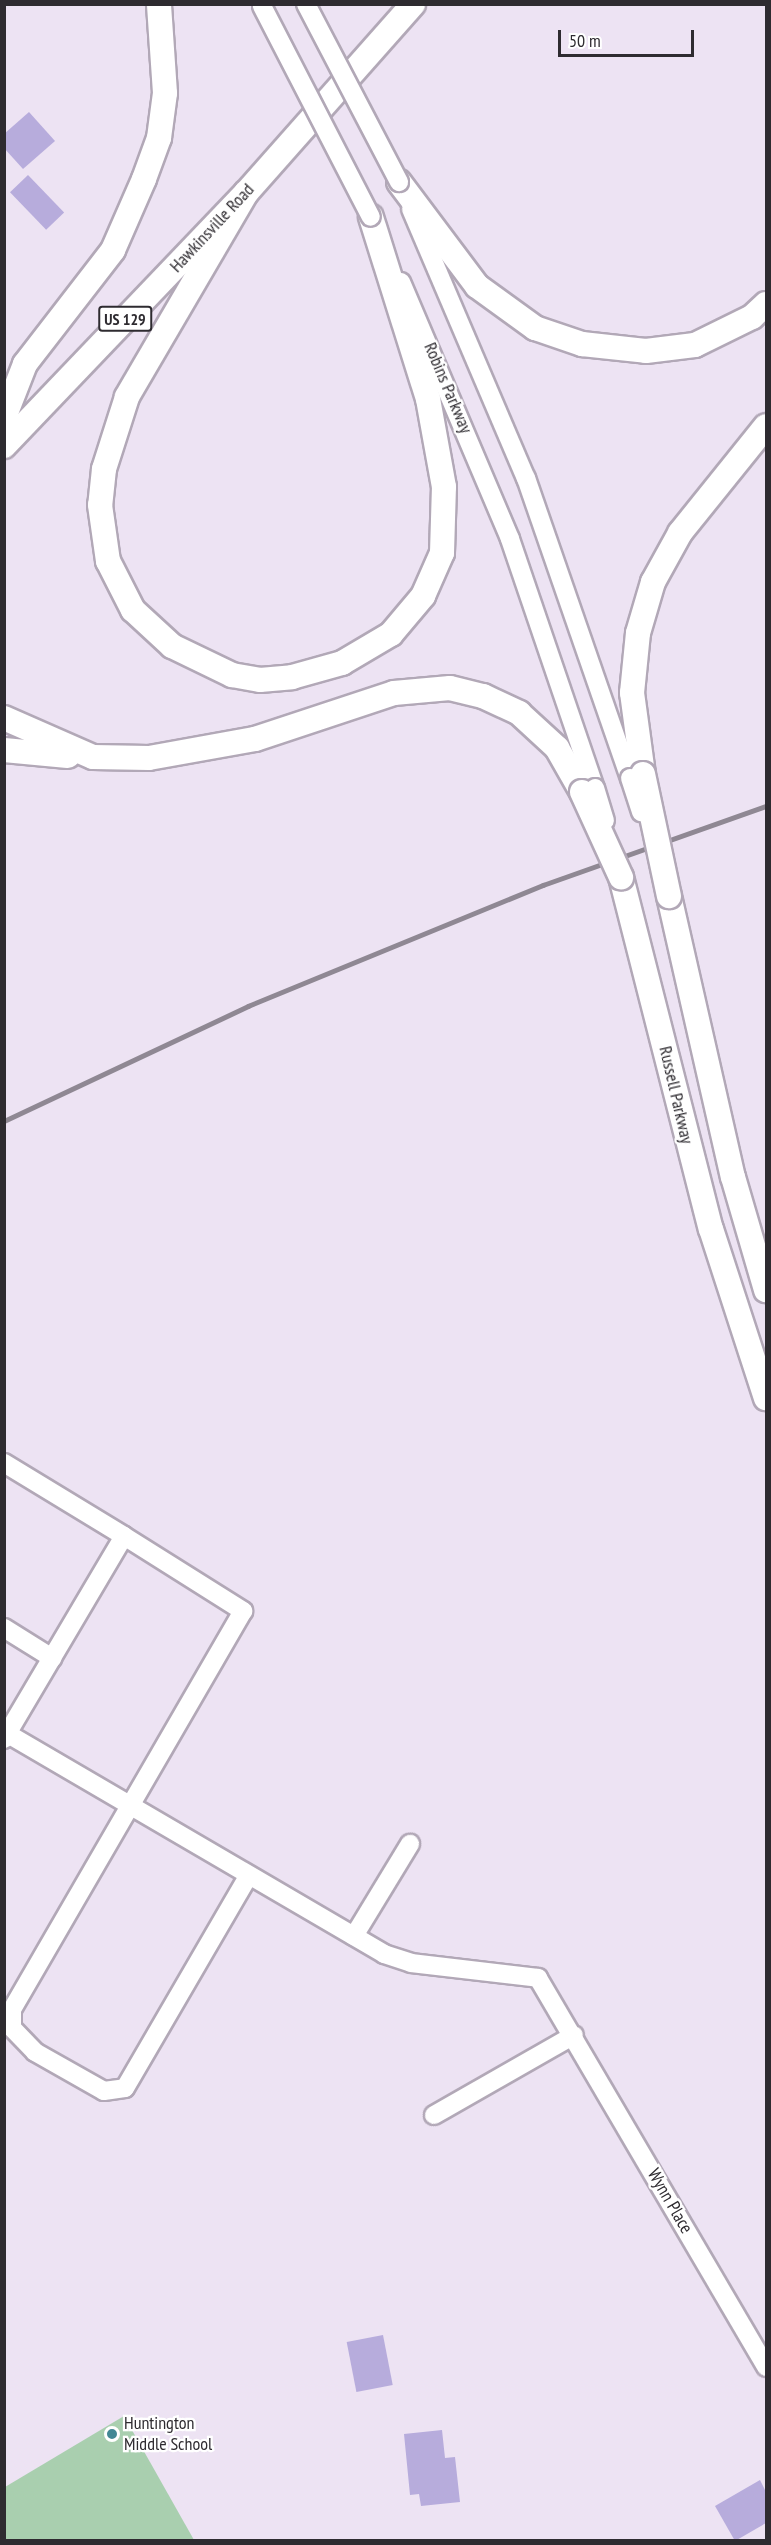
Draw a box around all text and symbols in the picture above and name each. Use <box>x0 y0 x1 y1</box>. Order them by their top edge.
scale bar <box>561 18 698 56</box>
text: 50 m <box>569 29 601 52</box>
street label: Hawkinsville Road <box>165 179 259 277</box>
road number: US 129 <box>98 306 152 332</box>
street label: Robins Parkway <box>419 339 477 437</box>
street label: Russell Parkway <box>654 1044 698 1146</box>
street label: Wynn Place <box>643 2165 697 2237</box>
place label: Huntington Middle School <box>124 2413 212 2456</box>
marker: Huntington Middle School <box>105 2427 119 2441</box>

